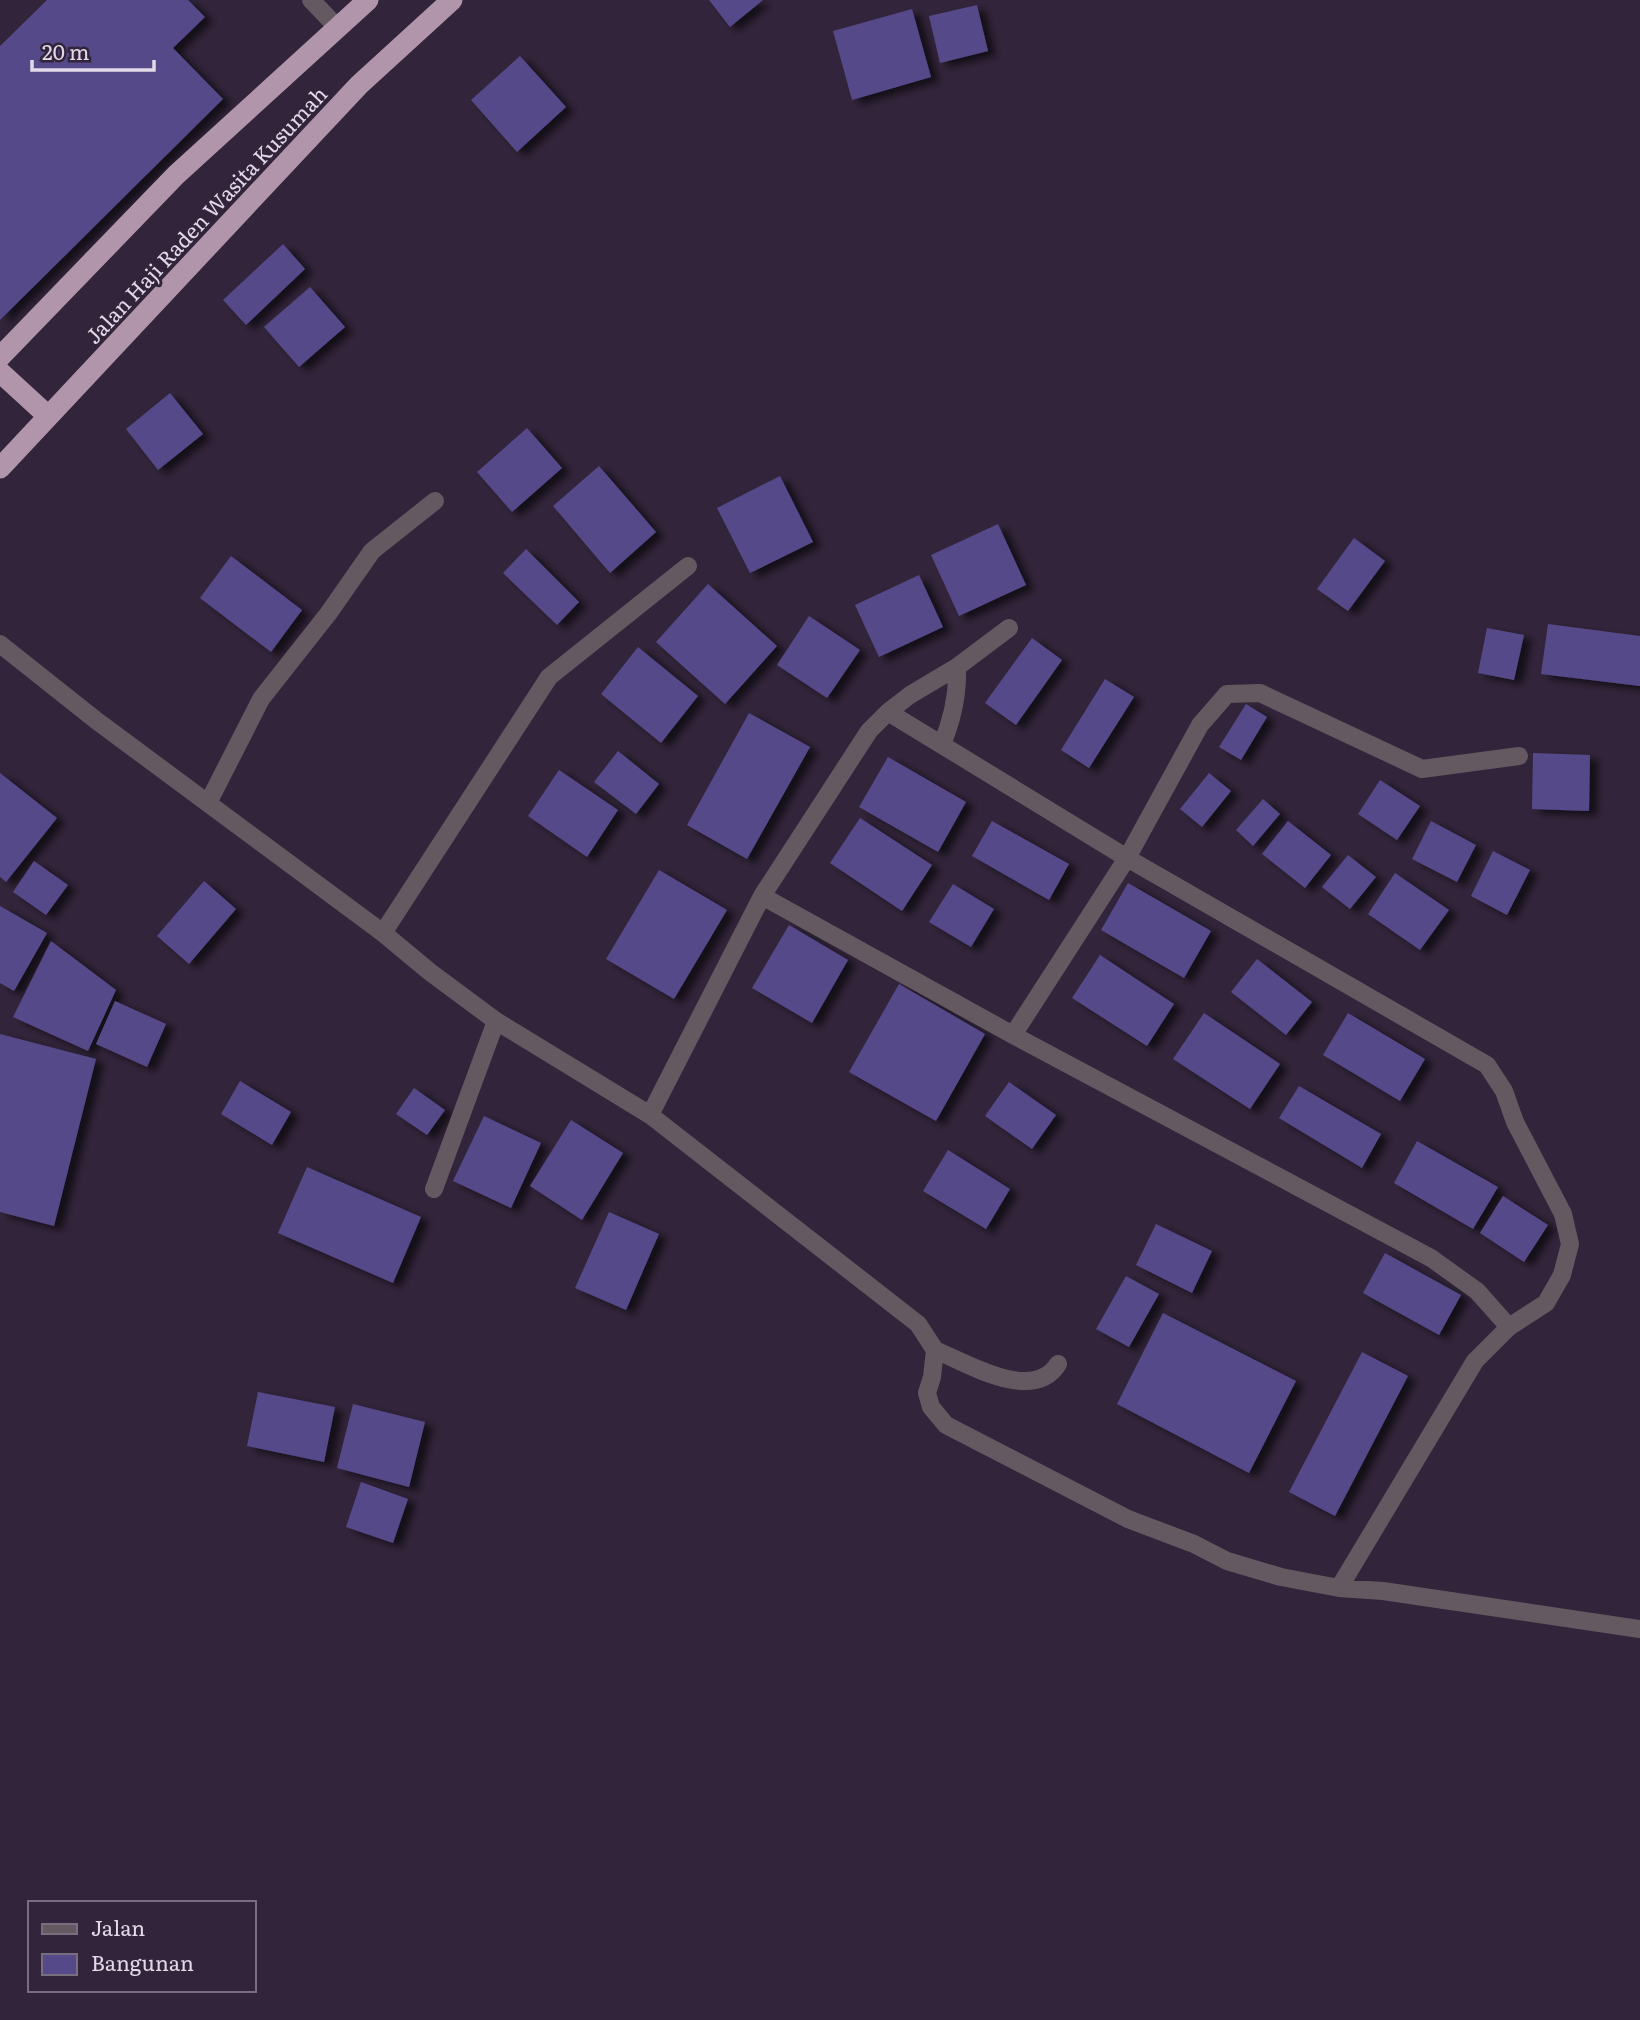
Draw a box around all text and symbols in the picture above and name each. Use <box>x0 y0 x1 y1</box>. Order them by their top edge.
scale bar <box>32 28 154 72</box>
text: 20 m <box>42 35 89 66</box>
street label: Jalan Haji Raden Wasita Kusumah <box>77 78 333 350</box>
legend <box>28 1901 256 1992</box>
text: Jalan <box>91 1911 145 1942</box>
text: Bangunan <box>91 1946 194 1977</box>

